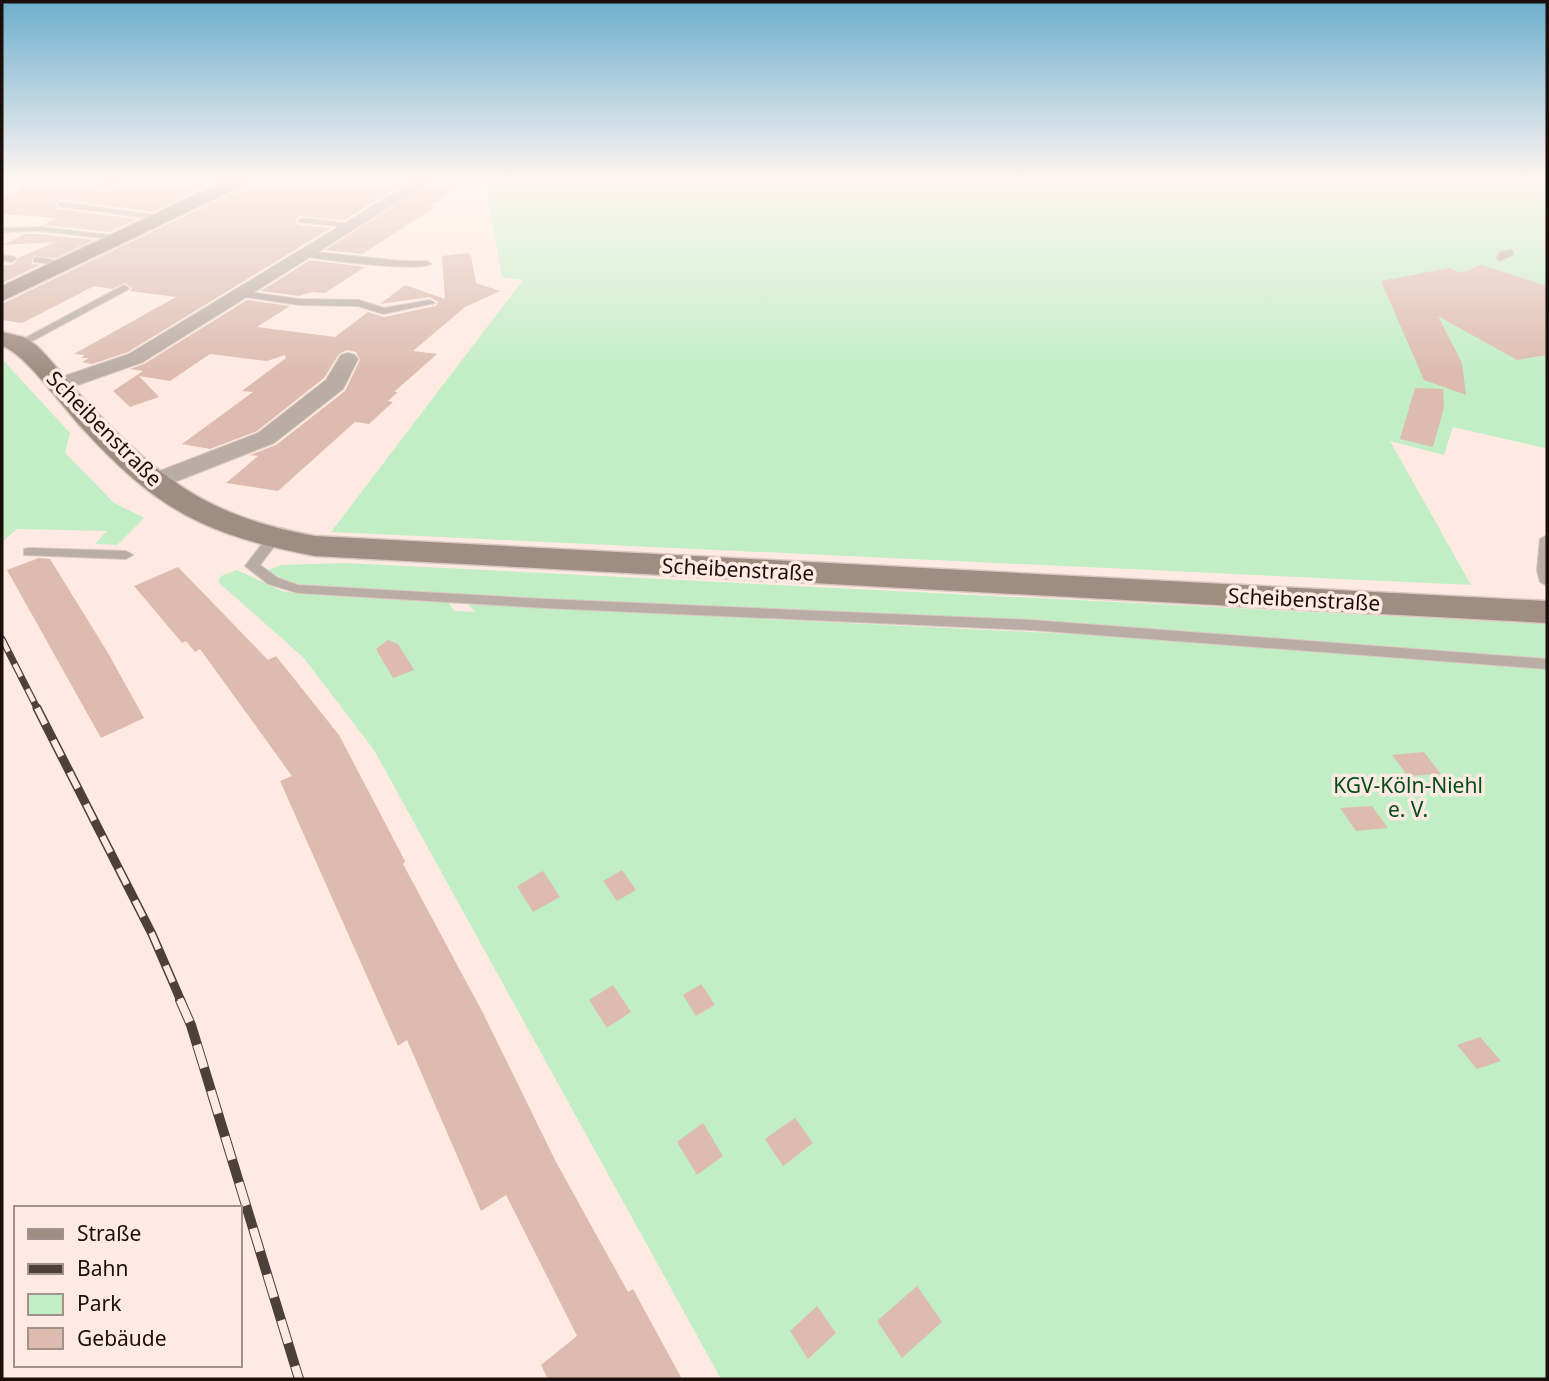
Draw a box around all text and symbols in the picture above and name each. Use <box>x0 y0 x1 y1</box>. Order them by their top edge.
street label: Scheibenstraße <box>41 365 168 492</box>
street label: Scheibenstraße <box>661 551 815 587</box>
street label: Scheibenstraße <box>1227 581 1381 617</box>
park label: KGV-Köln-Niehl e. V. <box>1333 771 1483 823</box>
legend <box>14 1206 242 1367</box>
text: Straße <box>77 1219 141 1247</box>
text: Bahn <box>77 1254 128 1282</box>
text: Park <box>77 1289 122 1317</box>
text: Gebäude <box>77 1324 167 1352</box>

